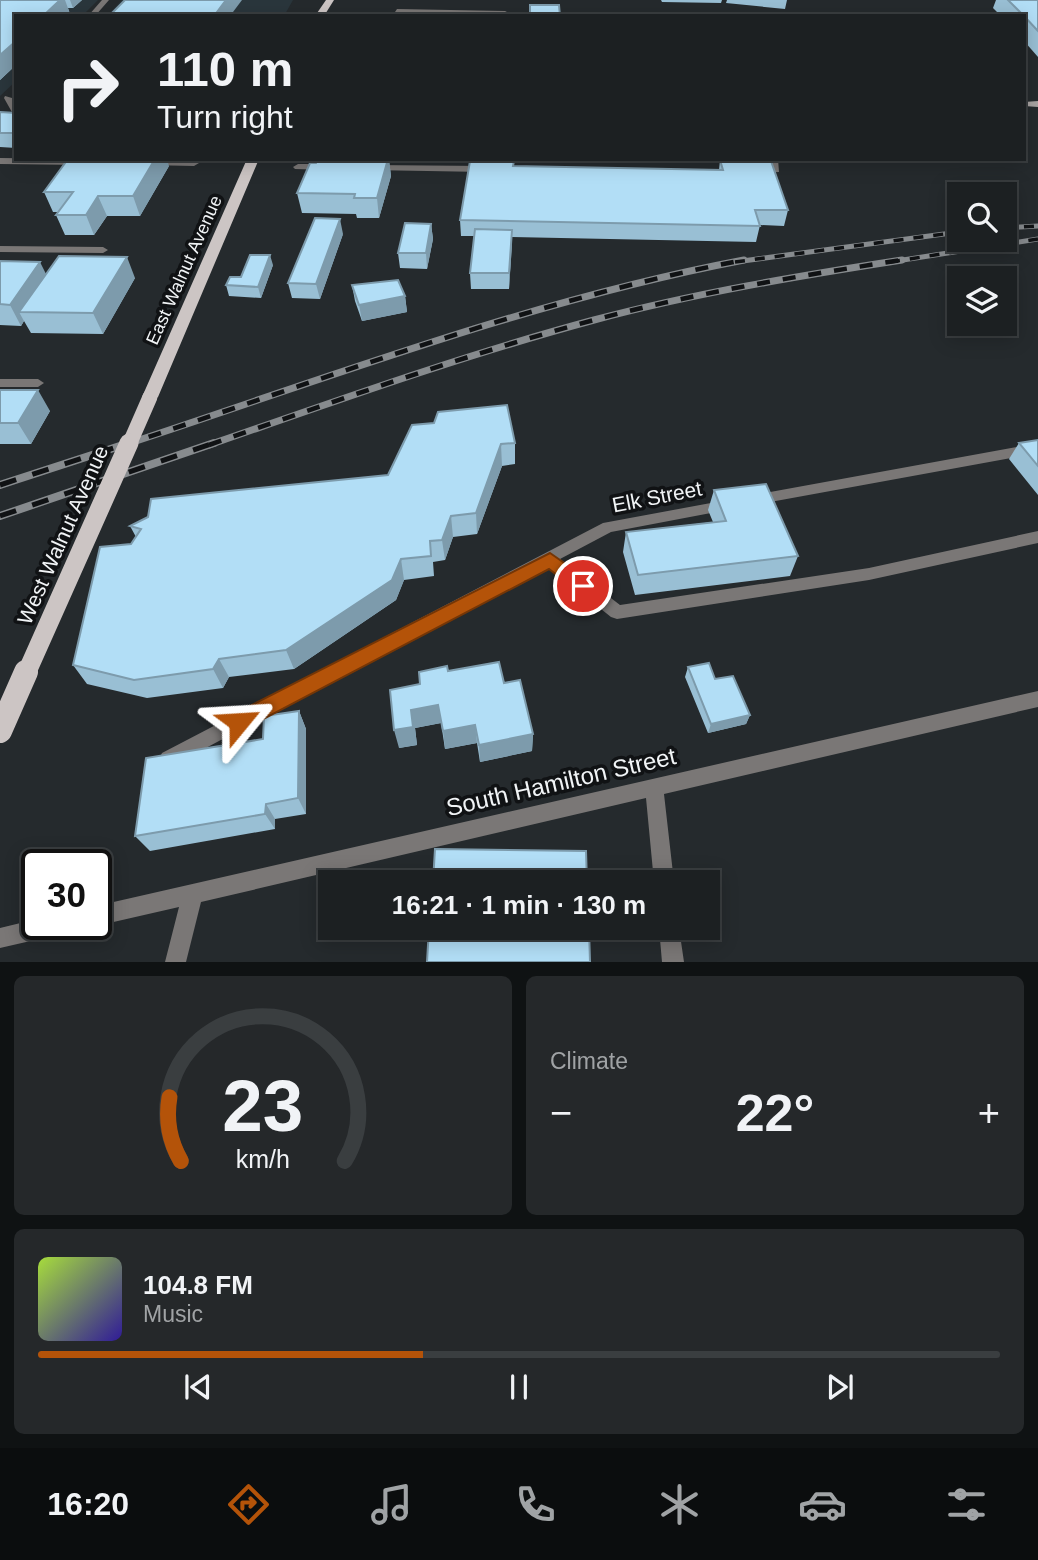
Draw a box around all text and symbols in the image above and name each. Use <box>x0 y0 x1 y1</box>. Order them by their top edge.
icon: right <box>42 42 133 133</box>
text: 110 m <box>157 42 293 96</box>
text: Turn right <box>157 99 293 135</box>
map controls <box>947 182 1017 336</box>
button: search <box>947 182 1017 252</box>
street label: East Walnut Avenue <box>142 192 226 348</box>
button: layers <box>947 266 1017 336</box>
street label: West Walnut Avenue <box>13 442 112 628</box>
street label: Elk Street <box>610 477 704 516</box>
pin <box>553 556 613 616</box>
icon: arrive <box>564 567 602 605</box>
position arrow <box>202 685 276 759</box>
street label: South Hamilton Street <box>443 742 679 821</box>
speed limit sign: 30 <box>21 849 112 940</box>
text: 16:21 · 1 min · 130 m <box>392 890 646 920</box>
text: Climate <box>550 1048 628 1074</box>
text: 23 <box>223 1066 303 1147</box>
text: 22° <box>736 1084 814 1142</box>
text: − <box>550 1092 572 1134</box>
text: + <box>978 1092 1000 1134</box>
text: km/h <box>236 1145 290 1173</box>
text: 104.8 FM <box>143 1270 253 1300</box>
text: Music <box>143 1301 203 1327</box>
icon: previous <box>179 1368 217 1406</box>
icon: pause <box>500 1368 538 1406</box>
icon: next <box>821 1368 859 1406</box>
icon: directions <box>224 1480 273 1529</box>
icon: music <box>367 1480 416 1529</box>
icon: phone <box>511 1480 560 1529</box>
icon: climate <box>655 1480 704 1529</box>
icon: car <box>798 1480 847 1529</box>
icon: filters <box>942 1480 991 1529</box>
text: 16:20 <box>47 1486 129 1522</box>

